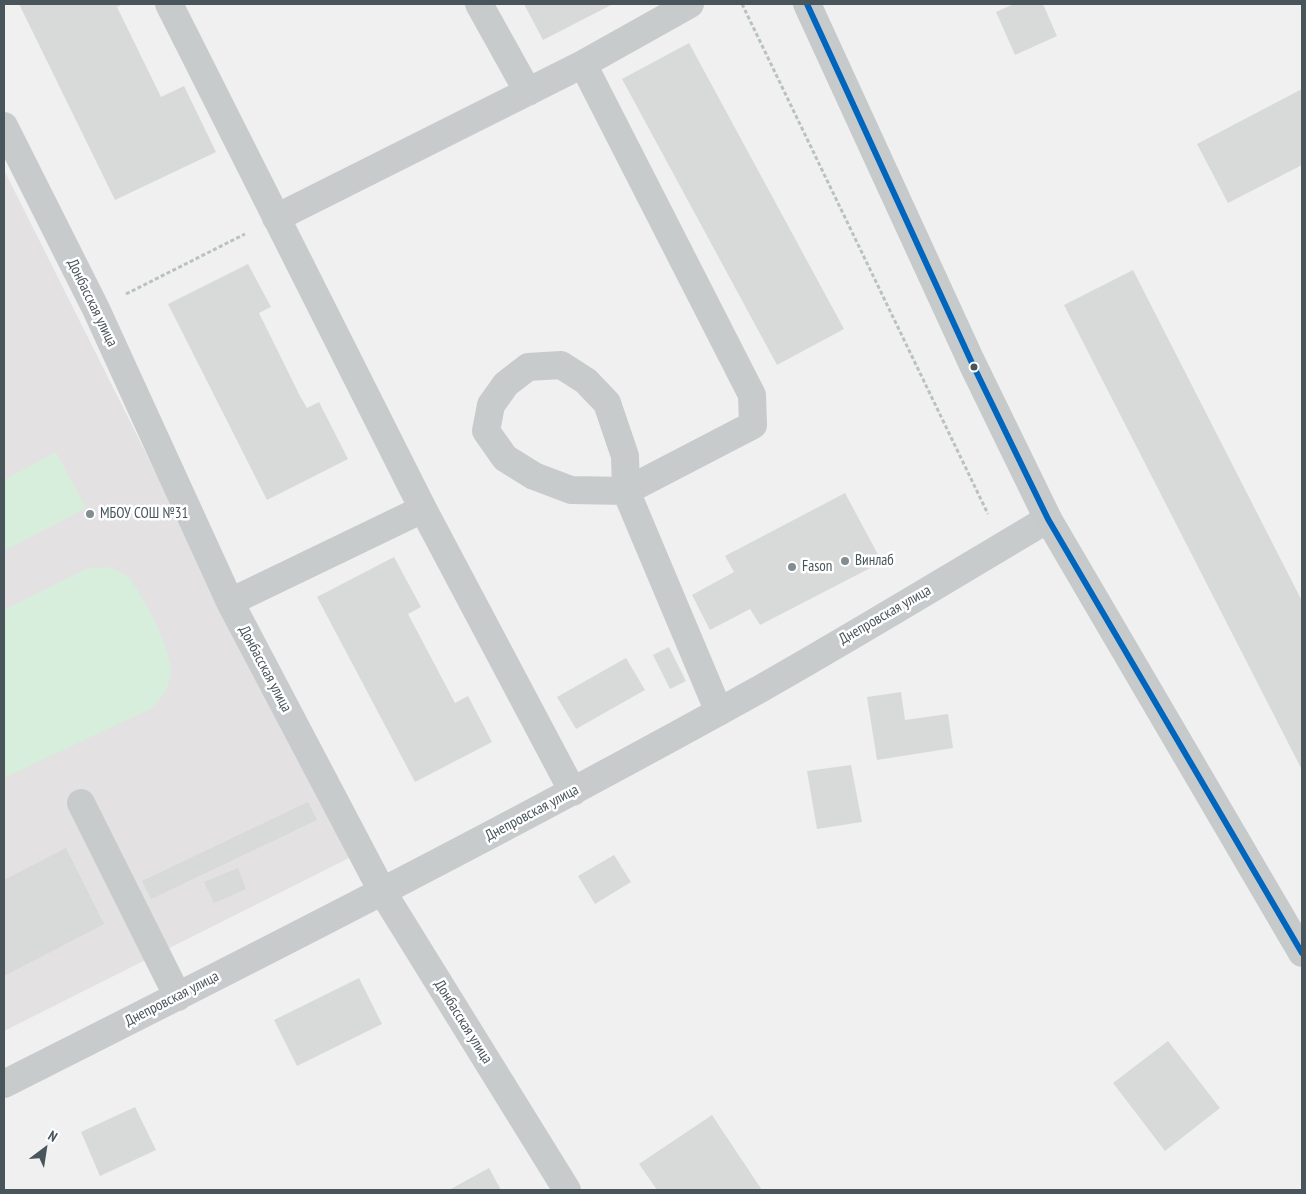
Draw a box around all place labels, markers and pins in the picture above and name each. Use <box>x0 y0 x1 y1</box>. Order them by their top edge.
unlabelled marker <box>969 362 979 372</box>
place label: МБОУ СОШ №31 <box>100 505 188 523</box>
marker: МБОУ СОШ №31 <box>84 508 96 520</box>
place label: Винлаб <box>855 552 894 570</box>
marker: Винлаб <box>839 555 851 567</box>
place label: Fason <box>802 558 832 576</box>
marker: Fason <box>786 561 798 573</box>

